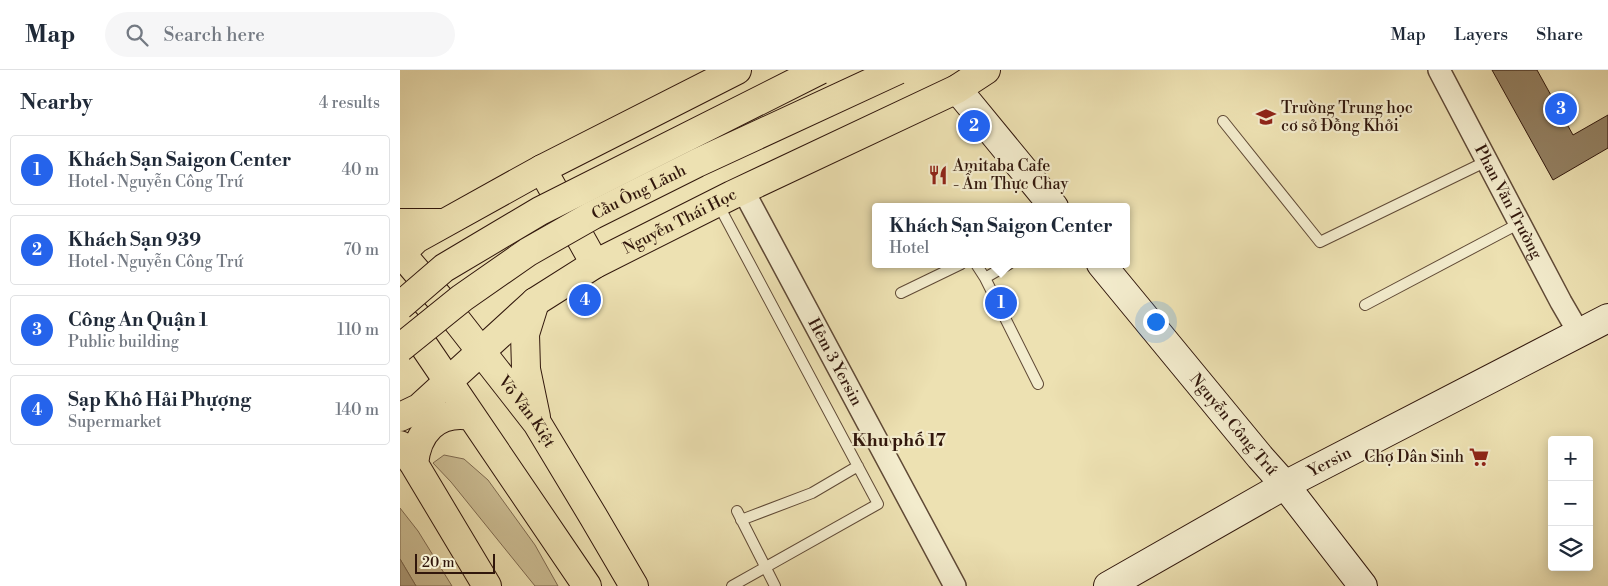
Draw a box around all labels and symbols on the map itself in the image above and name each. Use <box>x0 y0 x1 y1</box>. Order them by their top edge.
pin: 3 <box>1545 90 1577 128</box>
place label: Trường Trung học cơ sở Đồng Khởi <box>1281 98 1413 136</box>
school or university icon: Trường Trung học cơ sở Đồng Khởi <box>1255 106 1277 128</box>
pin: 2 <box>958 107 990 145</box>
street label: Phan Văn Trường <box>1470 141 1547 263</box>
place label: Amitaba Cafe - Ẩm Thực Chay <box>952 156 1068 194</box>
street label: Cầu Ông Lãnh <box>588 160 690 224</box>
restaurant icon: Amitaba Cafe - Ẩm Thực Chay <box>927 164 949 186</box>
street label: Nguyễn Thái Học <box>619 184 740 258</box>
pin: 4 <box>569 281 601 319</box>
pin: 1 <box>985 284 1017 322</box>
your location <box>1143 309 1169 335</box>
street label: Hẻm 3 Yersin <box>803 315 867 410</box>
street label: Nguyễn Công Trứ <box>1185 370 1282 480</box>
street label: Võ Văn Kiệt <box>493 371 560 451</box>
district label: Khu phố 17 <box>852 429 946 452</box>
street label: Yersin <box>1304 442 1355 482</box>
supermarket icon: Chợ Dân Sinh <box>1468 446 1490 468</box>
place label: Chợ Dân Sinh <box>1364 447 1464 467</box>
scale bar <box>415 551 495 574</box>

